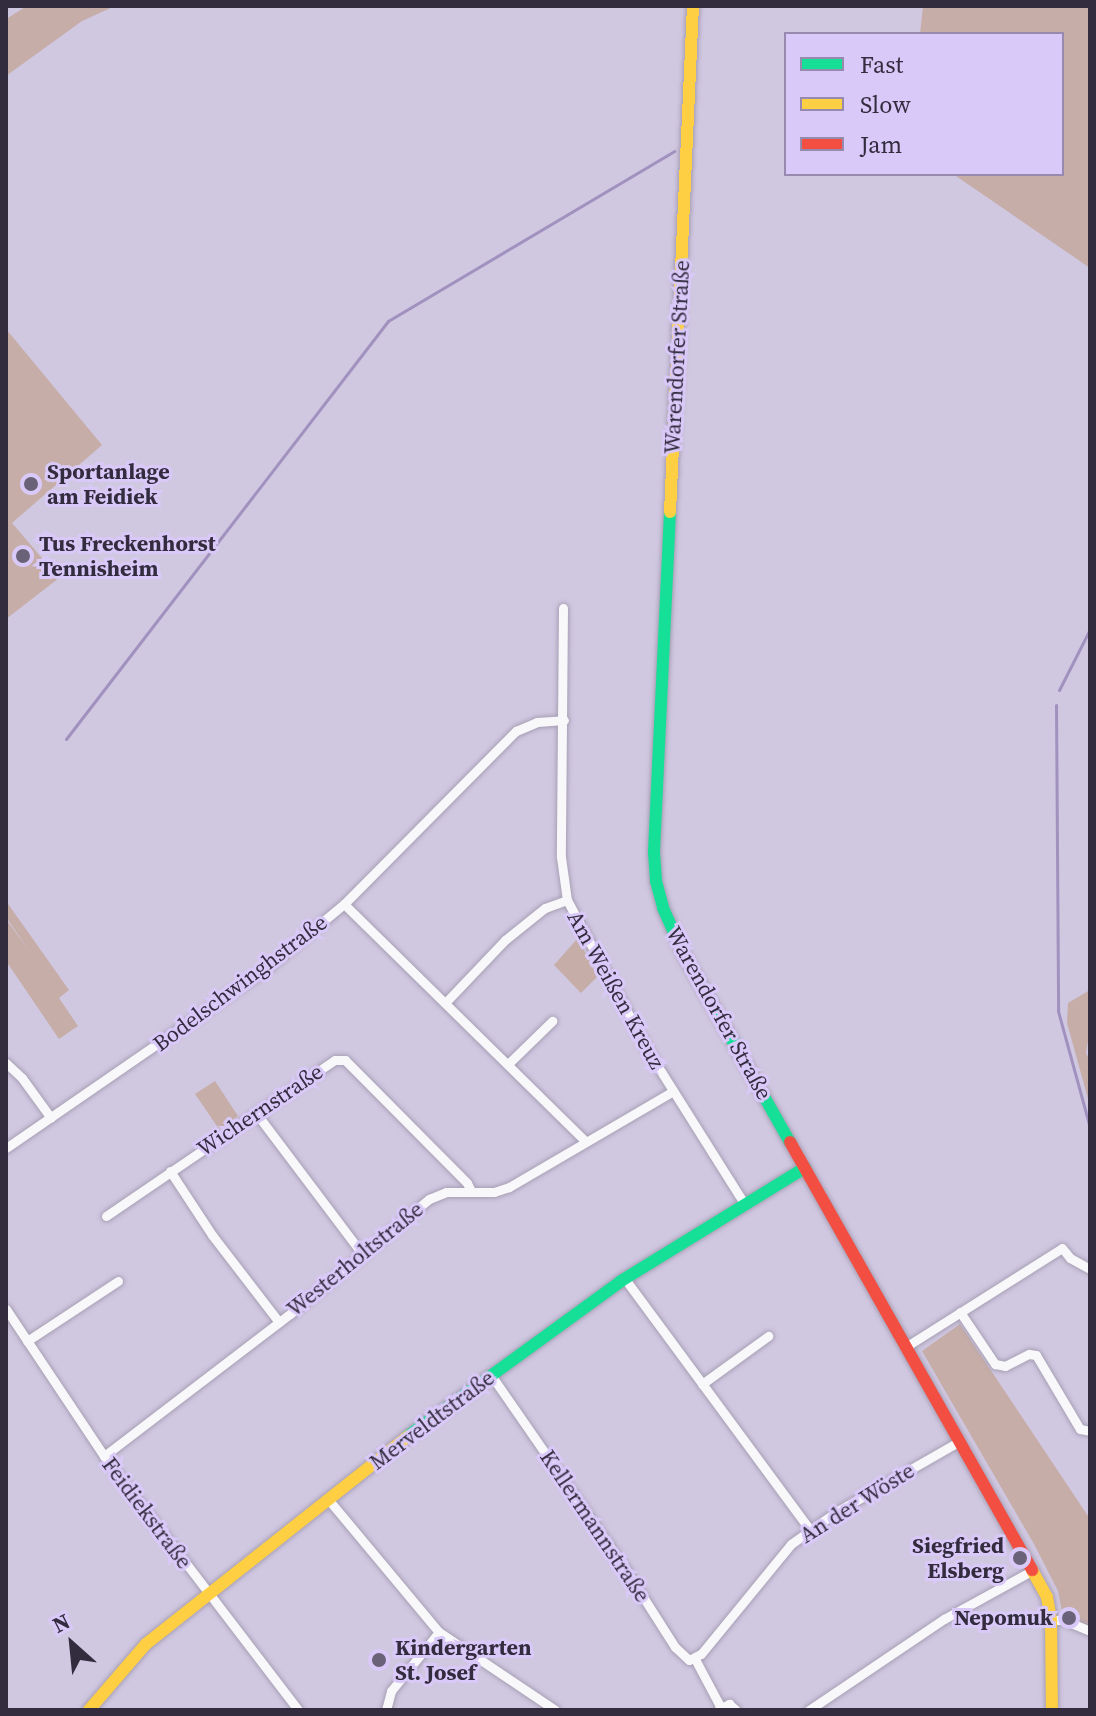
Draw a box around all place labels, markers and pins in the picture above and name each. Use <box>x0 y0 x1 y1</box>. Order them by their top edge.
place label: Sportanlage am Feidiek <box>47 458 170 510</box>
marker: Sportanlage am Feidiek <box>22 475 40 493</box>
place label: Tus Freckenhorst Tennisheim <box>39 530 216 582</box>
marker: Tus Freckenhorst Tennisheim <box>14 547 32 565</box>
place label: Siegfried Elsberg <box>912 1532 1004 1584</box>
marker: Siegfried Elsberg <box>1011 1549 1029 1567</box>
place label: Nepomuk <box>954 1605 1053 1631</box>
marker: Nepomuk <box>1060 1609 1078 1627</box>
place label: Kindergarten St. Josef <box>395 1634 532 1686</box>
marker: Kindergarten St. Josef <box>370 1651 388 1669</box>

